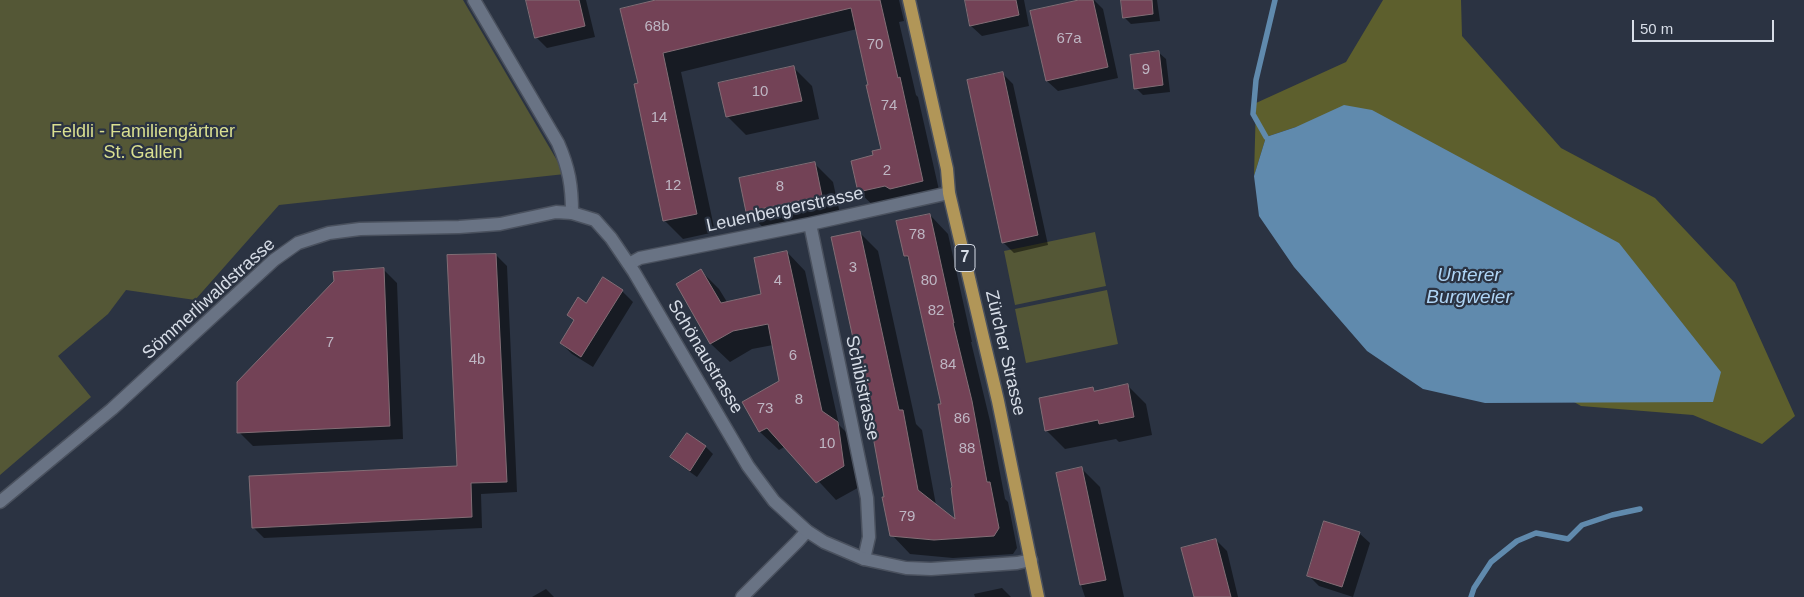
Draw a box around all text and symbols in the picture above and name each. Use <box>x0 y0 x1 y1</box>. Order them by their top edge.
scale bar <box>1634 10 1776 42</box>
house number: 68b <box>644 18 670 36</box>
text: 50 m <box>1640 20 1673 37</box>
house number: 67a <box>1056 30 1082 48</box>
house number: 70 <box>867 36 883 54</box>
house number: 9 <box>1142 61 1150 79</box>
house number: 10 <box>752 83 768 101</box>
house number: 74 <box>881 97 897 115</box>
house number: 14 <box>651 109 667 127</box>
park label: Feldli - Familiengärtner St. Gallen <box>51 121 235 163</box>
house number: 2 <box>883 162 891 180</box>
house number: 12 <box>665 177 681 195</box>
house number: 8 <box>776 178 784 196</box>
street label: Leuenbergerstrasse <box>704 183 866 237</box>
house number: 78 <box>909 226 925 244</box>
street label: Sömmerliwaldstrasse <box>138 234 280 364</box>
road number: 7 <box>955 244 975 272</box>
house number: 3 <box>849 259 857 277</box>
water label: Unterer Burgweier <box>1426 265 1512 309</box>
house number: 4 <box>774 272 782 290</box>
house number: 80 <box>921 272 937 290</box>
street label: Zürcher Strasse <box>980 288 1030 418</box>
street label: Schönaustrasse <box>663 296 747 418</box>
house number: 82 <box>928 302 944 320</box>
street label: Schibistrasse <box>840 333 884 443</box>
house number: 7 <box>326 334 334 352</box>
house number: 6 <box>789 347 797 365</box>
house number: 4b <box>469 351 485 369</box>
house number: 84 <box>940 356 956 374</box>
house number: 8 <box>795 391 803 409</box>
house number: 73 <box>757 400 773 418</box>
house number: 86 <box>954 410 970 428</box>
house number: 10 <box>819 435 835 453</box>
house number: 88 <box>959 440 975 458</box>
house number: 79 <box>899 508 915 526</box>

